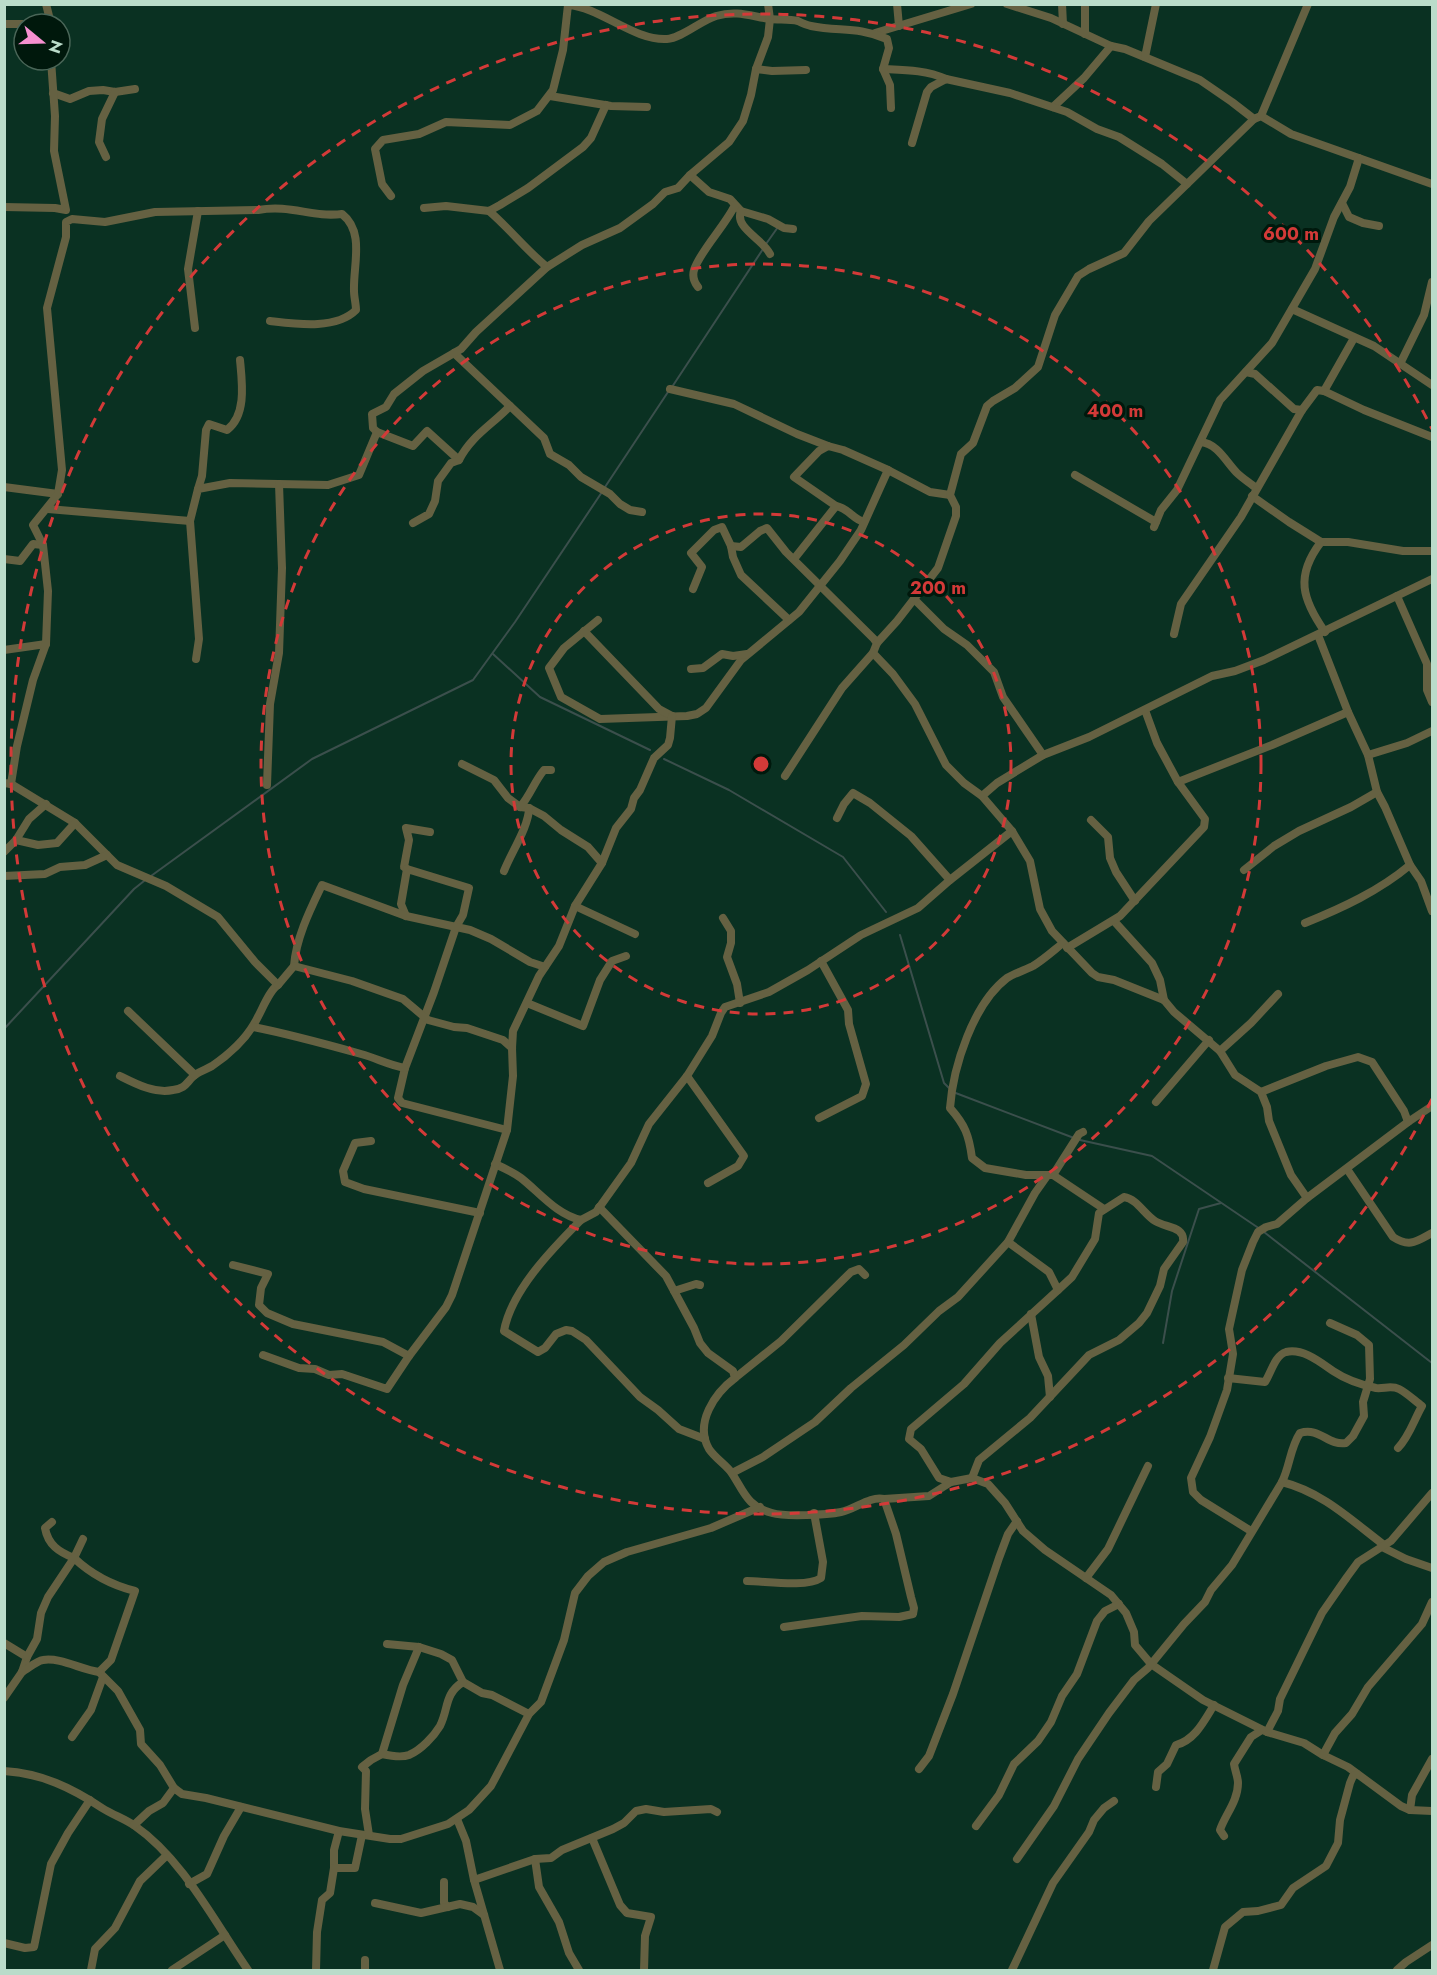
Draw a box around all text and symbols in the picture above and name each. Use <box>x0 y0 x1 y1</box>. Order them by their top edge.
north arrow <box>12 12 72 72</box>
text: N <box>43 37 69 56</box>
text: 600 m <box>1263 221 1319 247</box>
text: 400 m <box>1087 398 1143 424</box>
text: 200 m <box>910 575 966 601</box>
centre of rings <box>751 754 771 774</box>

